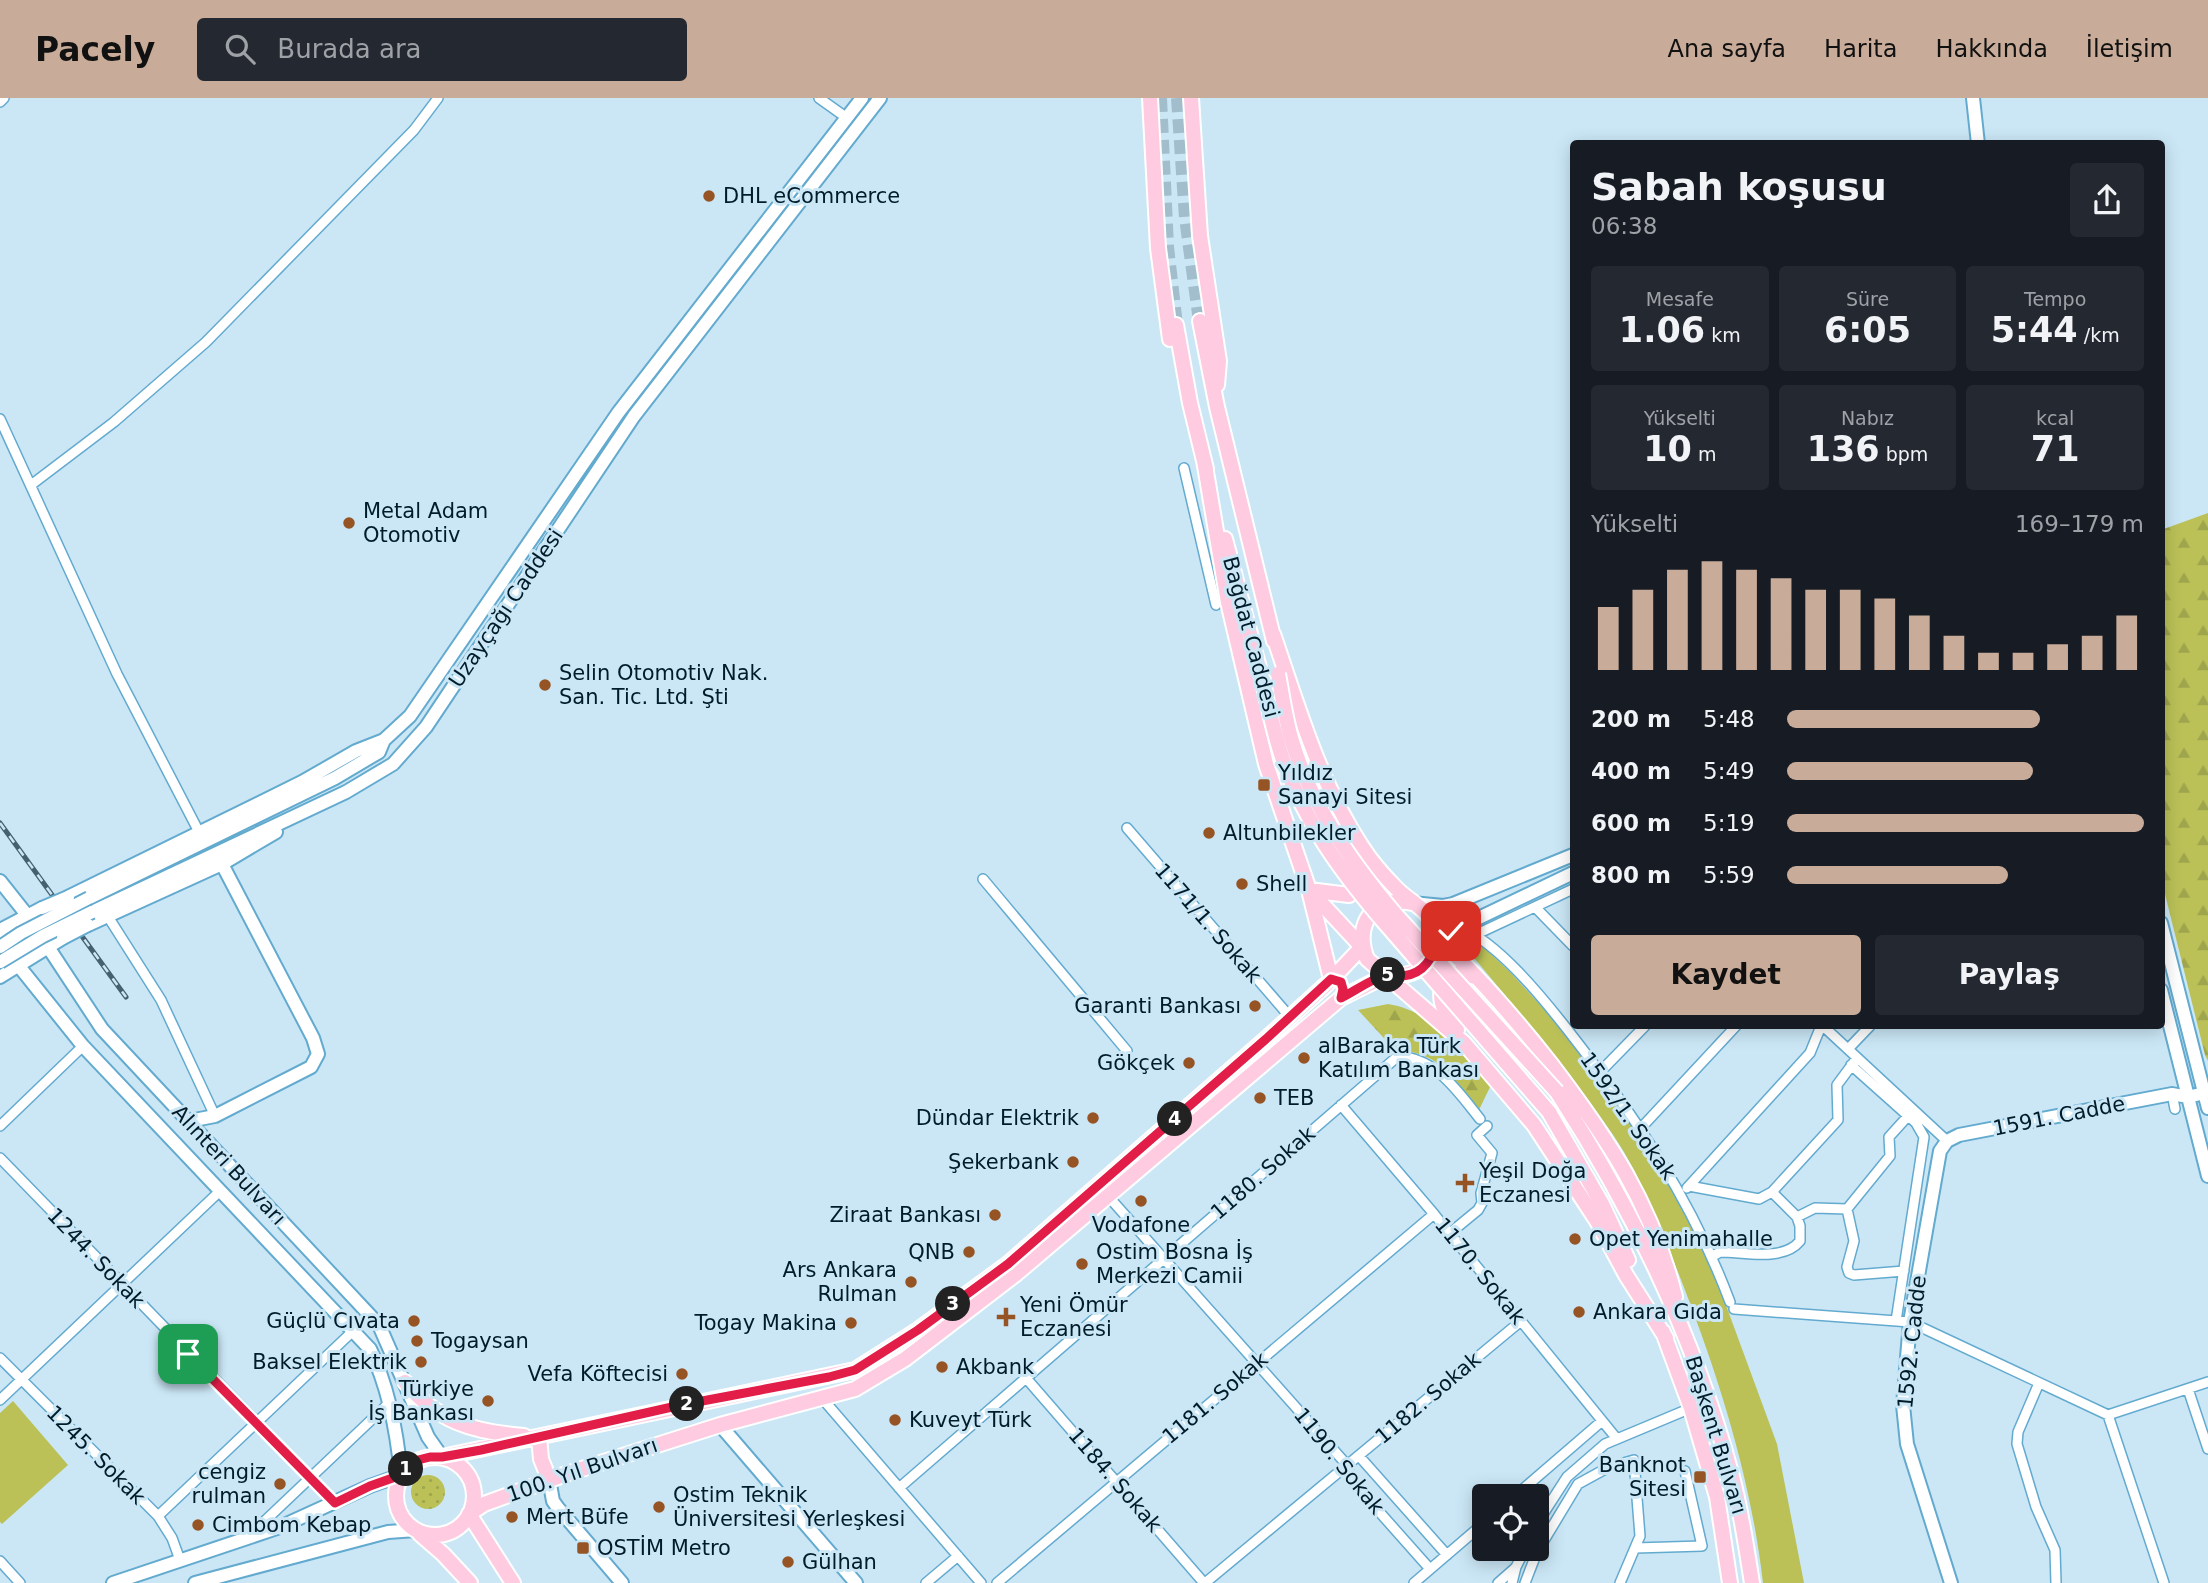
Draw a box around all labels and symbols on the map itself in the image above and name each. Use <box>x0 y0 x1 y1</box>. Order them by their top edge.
place label: DHL eCommerce <box>723 184 900 208</box>
marker: DHL eCommerce <box>701 188 717 204</box>
place label: Metal Adam Otomotiv <box>363 499 488 547</box>
marker: Metal Adam Otomotiv <box>341 515 357 531</box>
street label: Uzayçağı Caddesi <box>444 524 568 692</box>
street label: Bağdat Caddesi <box>1218 554 1284 720</box>
place label: Selin Otomotiv Nak. San. Tic. Ltd. Şti <box>559 661 768 709</box>
marker: Selin Otomotiv Nak. San. Tic. Ltd. Şti <box>537 677 553 693</box>
place label: Yıldız Sanayi Sitesi <box>1277 761 1412 809</box>
marker: Yıldız Sanayi Sitesi <box>1256 777 1272 793</box>
place label: Altunbilekler <box>1223 821 1356 845</box>
marker: Altunbilekler <box>1201 825 1217 841</box>
street label: 1171/1. Sokak <box>1150 858 1267 988</box>
place label: Shell <box>1256 872 1307 896</box>
marker: Shell <box>1234 876 1250 892</box>
pin <box>1421 901 1481 961</box>
pin: 5 <box>1370 958 1406 992</box>
place label: Garanti Bankası <box>1074 994 1241 1018</box>
marker: Garanti Bankası <box>1247 998 1263 1014</box>
place label: alBaraka Türk Katılım Bankası <box>1318 1034 1479 1082</box>
street label: 1592/1. Sokak <box>1575 1048 1681 1185</box>
marker: alBaraka Türk Katılım Bankası <box>1296 1050 1312 1066</box>
place label: Gökçek <box>1097 1051 1176 1075</box>
marker: Gökçek <box>1181 1055 1197 1071</box>
place label: TEB <box>1273 1086 1315 1110</box>
marker: TEB <box>1252 1090 1268 1106</box>
street label: 1591. Cadde <box>1991 1091 2127 1141</box>
street label: Alınteri Bulvarı <box>167 1100 291 1230</box>
pin: 4 <box>1158 1102 1192 1136</box>
place label: Dündar Elektrik <box>916 1106 1080 1130</box>
marker: Dündar Elektrik <box>1085 1110 1101 1126</box>
street label: 1180. Sokak <box>1206 1121 1320 1225</box>
place label: Şekerbank <box>948 1150 1060 1174</box>
marker: Şekerbank <box>1065 1154 1081 1170</box>
place label: Yeşil Doğa Eczanesi <box>1478 1159 1586 1207</box>
marker: Yeşil Doğa Eczanesi <box>1457 1175 1473 1191</box>
marker: Vodafone <box>1133 1193 1149 1209</box>
street label: 1244. Sokak <box>42 1203 150 1314</box>
place label: Ziraat Bankası <box>829 1203 981 1227</box>
marker: Ziraat Bankası <box>987 1207 1003 1223</box>
place label: Vodafone <box>1092 1213 1190 1237</box>
street label: 1170. Sokak <box>1430 1213 1531 1330</box>
place label: Opet Yenimahalle <box>1589 1227 1773 1251</box>
marker: Opet Yenimahalle <box>1567 1231 1583 1247</box>
place label: Ostim Bosna İş Merkezi Camii <box>1096 1239 1253 1288</box>
place label: QNB <box>908 1240 955 1264</box>
marker: QNB <box>961 1244 977 1260</box>
marker: Ostim Bosna İş Merkezi Camii <box>1074 1256 1090 1272</box>
place label: Ars Ankara Rulman <box>783 1258 897 1306</box>
marker: Ars Ankara Rulman <box>903 1274 919 1290</box>
street label: 1592. Cadde <box>1893 1274 1931 1410</box>
pin: 3 <box>936 1286 970 1322</box>
place label: Yeni Ömür Eczanesi <box>1019 1292 1128 1341</box>
place label: Ankara Gıda <box>1593 1300 1722 1324</box>
marker: Ankara Gıda <box>1571 1304 1587 1320</box>
place label: Güçlü Cıvata <box>266 1309 400 1333</box>
marker: Yeni Ömür Eczanesi <box>998 1309 1014 1325</box>
place label: Togay Makina <box>693 1311 837 1335</box>
marker: Güçlü Cıvata <box>406 1313 422 1329</box>
marker: Togay Makina <box>843 1315 859 1331</box>
pin <box>158 1324 218 1384</box>
place label: Togaysan <box>430 1329 529 1353</box>
marker: Togaysan <box>409 1333 425 1349</box>
street label: 1181. Sokak <box>1158 1347 1273 1449</box>
street label: 1182. Sokak <box>1371 1347 1486 1449</box>
place label: Baksel Elektrik <box>252 1350 408 1374</box>
street label: Başkent Bulvarı <box>1681 1353 1751 1517</box>
marker: Baksel Elektrik <box>413 1354 429 1370</box>
place label: Akbank <box>956 1355 1035 1379</box>
marker: Akbank <box>934 1359 950 1375</box>
place label: Vefa Köftecisi <box>528 1362 668 1386</box>
marker: Vefa Köftecisi <box>674 1366 690 1382</box>
place label: Türkiye İş Bankası <box>368 1377 474 1425</box>
pin: 2 <box>670 1386 704 1422</box>
marker: Türkiye İş Bankası <box>480 1393 496 1409</box>
street label: 1245. Sokak <box>42 1401 151 1510</box>
street label: 1190. Sokak <box>1289 1403 1390 1520</box>
place label: Kuveyt Türk <box>909 1408 1033 1432</box>
marker: Kuveyt Türk <box>887 1412 903 1428</box>
street label: 1184. Sokak <box>1063 1423 1167 1537</box>
street label: 100. Yıl Bulvarı <box>503 1433 661 1507</box>
pin: 1 <box>388 1452 424 1486</box>
place label: Banknot Sitesi <box>1599 1453 1686 1501</box>
place label: cengiz rulman <box>192 1460 266 1508</box>
marker: Banknot Sitesi <box>1692 1469 1708 1485</box>
marker: cengiz rulman <box>272 1476 288 1492</box>
place label: Ostim Teknik Üniversitesi Yerleşkesi <box>673 1483 905 1531</box>
marker: Ostim Teknik Üniversitesi Yerleşkesi <box>651 1499 667 1515</box>
place label: Mert Büfe <box>526 1505 629 1529</box>
marker: Mert Büfe <box>504 1509 520 1525</box>
place label: Cimbom Kebap <box>212 1513 371 1537</box>
marker: Cimbom Kebap <box>190 1517 206 1533</box>
place label: OSTİM Metro <box>597 1535 731 1560</box>
marker: OSTİM Metro <box>575 1540 591 1556</box>
place label: Gülhan <box>802 1550 877 1574</box>
marker: Gülhan <box>780 1554 796 1570</box>

